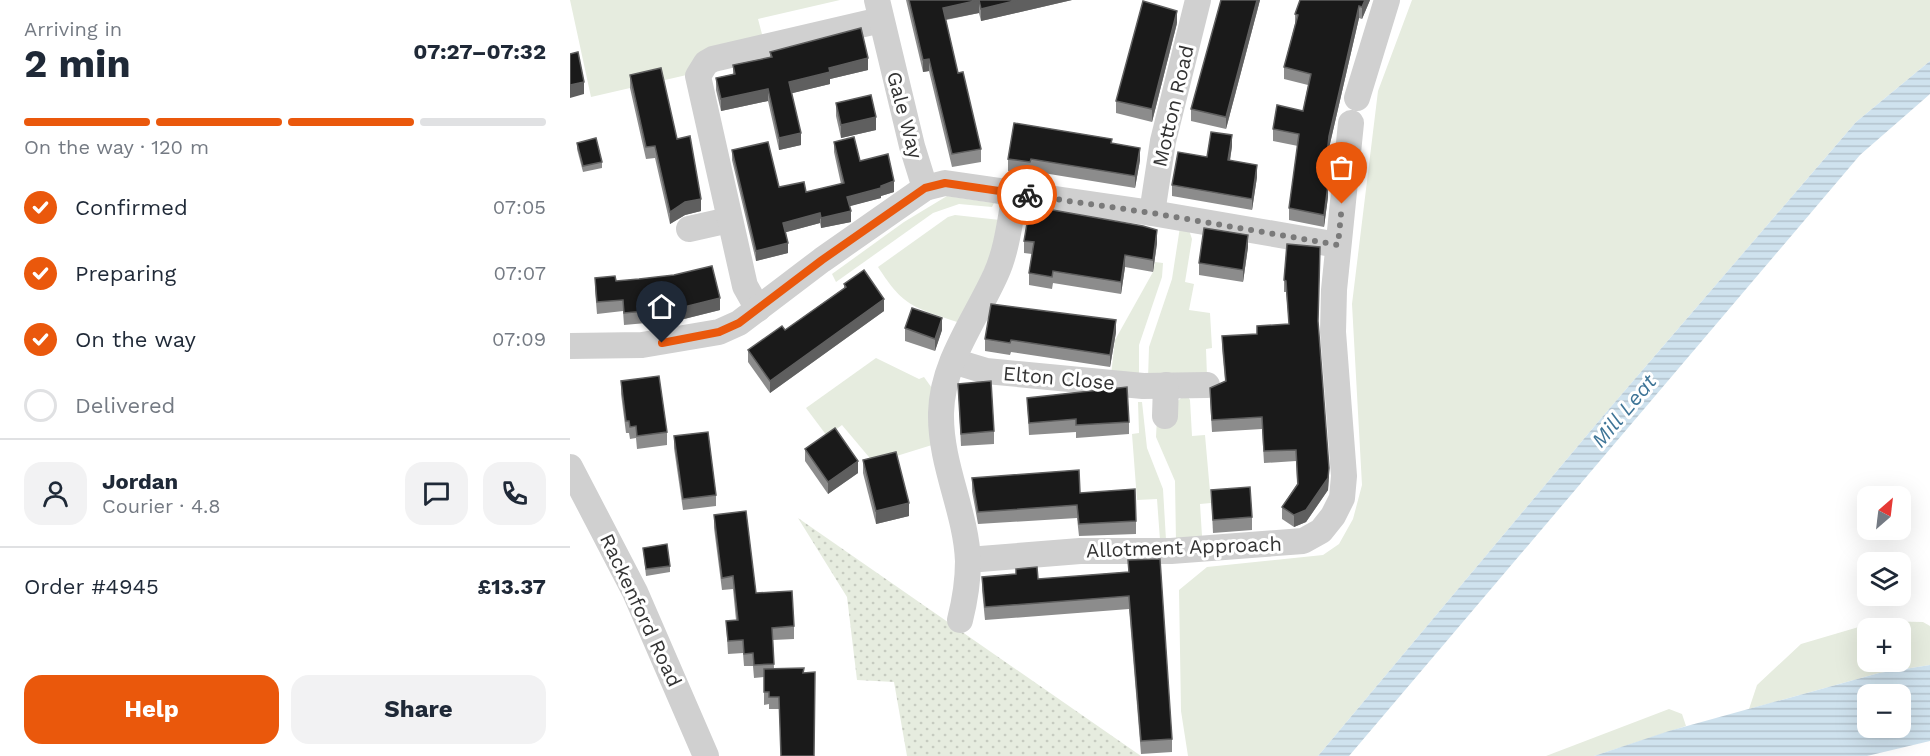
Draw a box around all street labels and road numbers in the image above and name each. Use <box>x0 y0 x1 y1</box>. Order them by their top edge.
street label: Motton Road <box>1147 43 1199 169</box>
street label: Gale Way <box>882 69 928 162</box>
street label: Elton Close <box>1002 361 1116 395</box>
street label: Rackenford Road <box>595 530 687 690</box>
street label: Allotment Approach <box>1086 532 1282 562</box>

